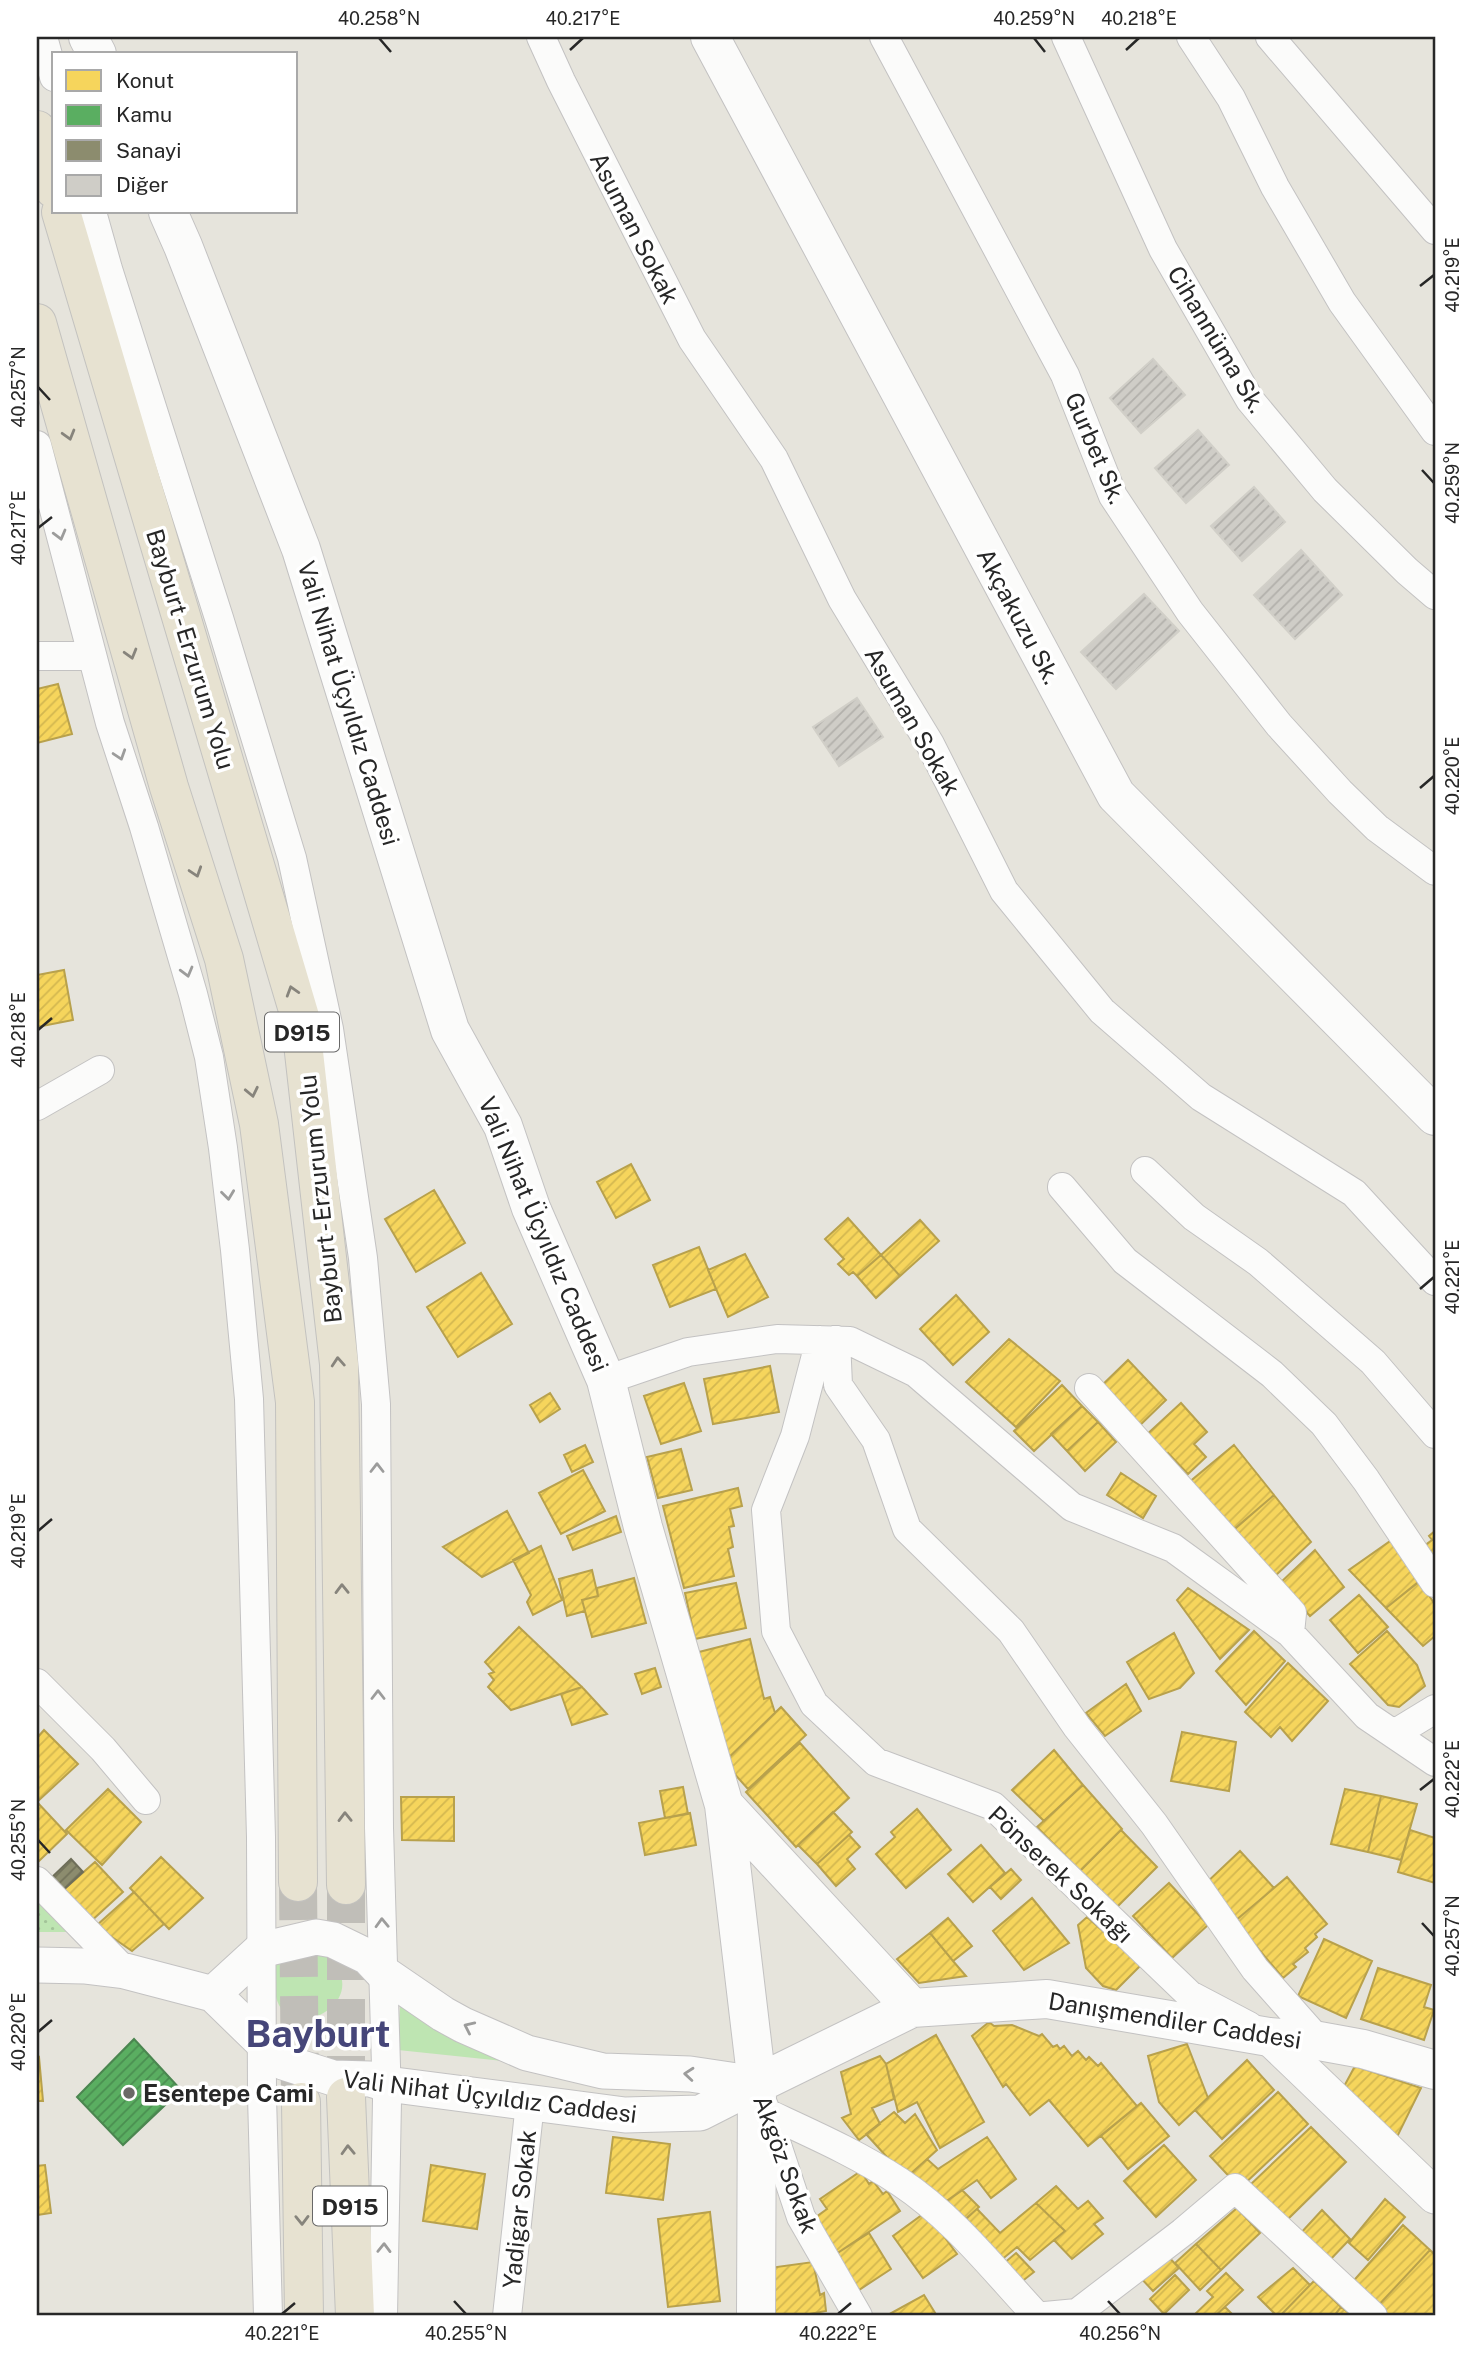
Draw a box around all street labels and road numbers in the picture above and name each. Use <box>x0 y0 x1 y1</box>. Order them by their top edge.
street label: Asuman Sokak <box>585 148 685 308</box>
street label: Cihannüma Sk. <box>1162 261 1272 417</box>
street label: Gurbet Sk. <box>1060 388 1132 508</box>
street label: Bayburt - Erzurum Yolu <box>141 525 241 773</box>
street label: Akçakuzu Sk. <box>972 543 1066 689</box>
street label: Vali Nihat Üçyıldız Caddesi <box>292 557 407 849</box>
street label: Asuman Sokak <box>859 642 967 800</box>
road number: D915 <box>265 1012 339 1051</box>
street label: Bayburt - Erzurum Yolu <box>293 1073 347 1325</box>
street label: Vali Nihat Üçyıldız Caddesi <box>473 1092 616 1376</box>
street label: Pönserek Sokağı <box>983 1800 1139 1948</box>
street label: Danışmendiler Caddesi <box>1046 1986 1304 2054</box>
street label: Vali Nihat Üçyıldız Caddesi <box>341 2063 639 2128</box>
street label: Akgöz Sokak <box>748 2091 824 2237</box>
street label: Yadigar Sokak <box>497 2128 541 2290</box>
road number: D915 <box>313 2186 387 2226</box>

